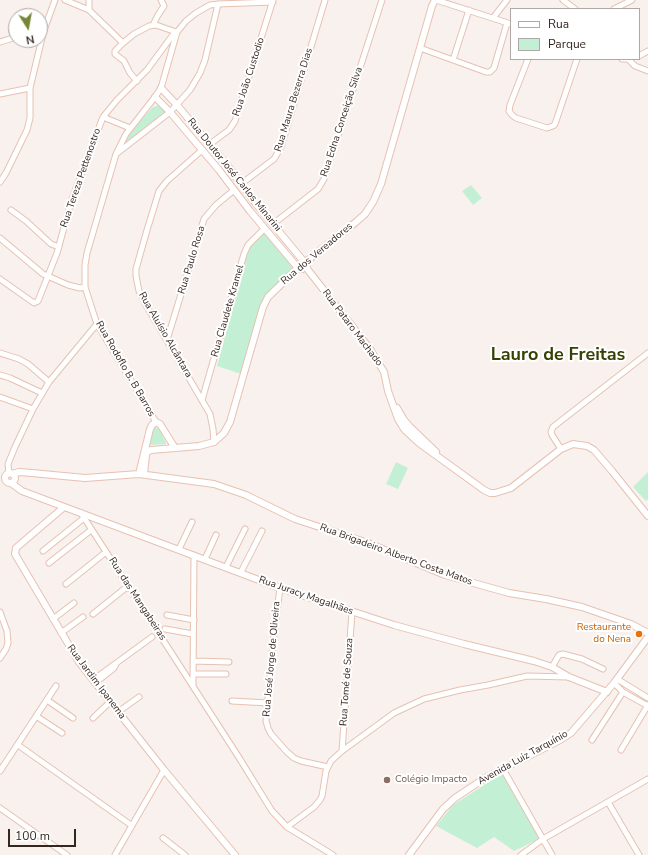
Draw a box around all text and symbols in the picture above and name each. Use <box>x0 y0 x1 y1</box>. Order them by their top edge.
north arrow <box>8 8 48 48</box>
legend <box>510 8 640 60</box>
text: Rua <box>548 16 569 32</box>
text: N <box>25 31 36 47</box>
street label: Rua João Custodio <box>231 36 267 118</box>
text: Parque <box>548 36 586 52</box>
street label: Rua Maura Bezerra Dias <box>273 47 315 153</box>
street label: Rua Edna Conceição Silva <box>319 66 365 178</box>
street label: Rua Doutor José Carlos Minarini <box>185 116 283 234</box>
street label: Rua Tereza Pettenostro <box>58 127 104 229</box>
street label: Rua dos Vereadores <box>279 221 355 287</box>
street label: Rua Paulo Rosa <box>176 225 208 295</box>
street label: Rua Claudete Kramel <box>209 264 247 358</box>
street label: Rua Pataro Machado <box>319 287 385 369</box>
street label: Rua Aluísio Alcântara <box>136 290 194 380</box>
street label: Rua Rodoflo B. B Barros <box>93 319 157 419</box>
district label: Lauro de Freitas <box>491 345 625 367</box>
street label: Rua Brigadeiro Alberto Costa Matos <box>318 522 474 588</box>
street label: Rua das Mangabeiras <box>106 555 168 643</box>
street label: Rua Juracy Magalhães <box>257 574 355 618</box>
street label: Rua José Jorge de Oliveira <box>261 601 283 717</box>
place label: Restaurante do Nena <box>577 622 631 646</box>
marker: Restaurante do Nena <box>634 629 644 639</box>
street label: Rua Tomé de Souza <box>338 638 356 726</box>
street label: Rua Jardim Ipanema <box>64 642 128 722</box>
street label: Avenida Luiz Tarquínio <box>476 728 570 788</box>
place label: Colégio Impacto <box>395 774 467 786</box>
marker: Colégio Impacto <box>382 775 392 785</box>
scale bar <box>10 821 78 847</box>
text: 100 m <box>15 828 50 844</box>

